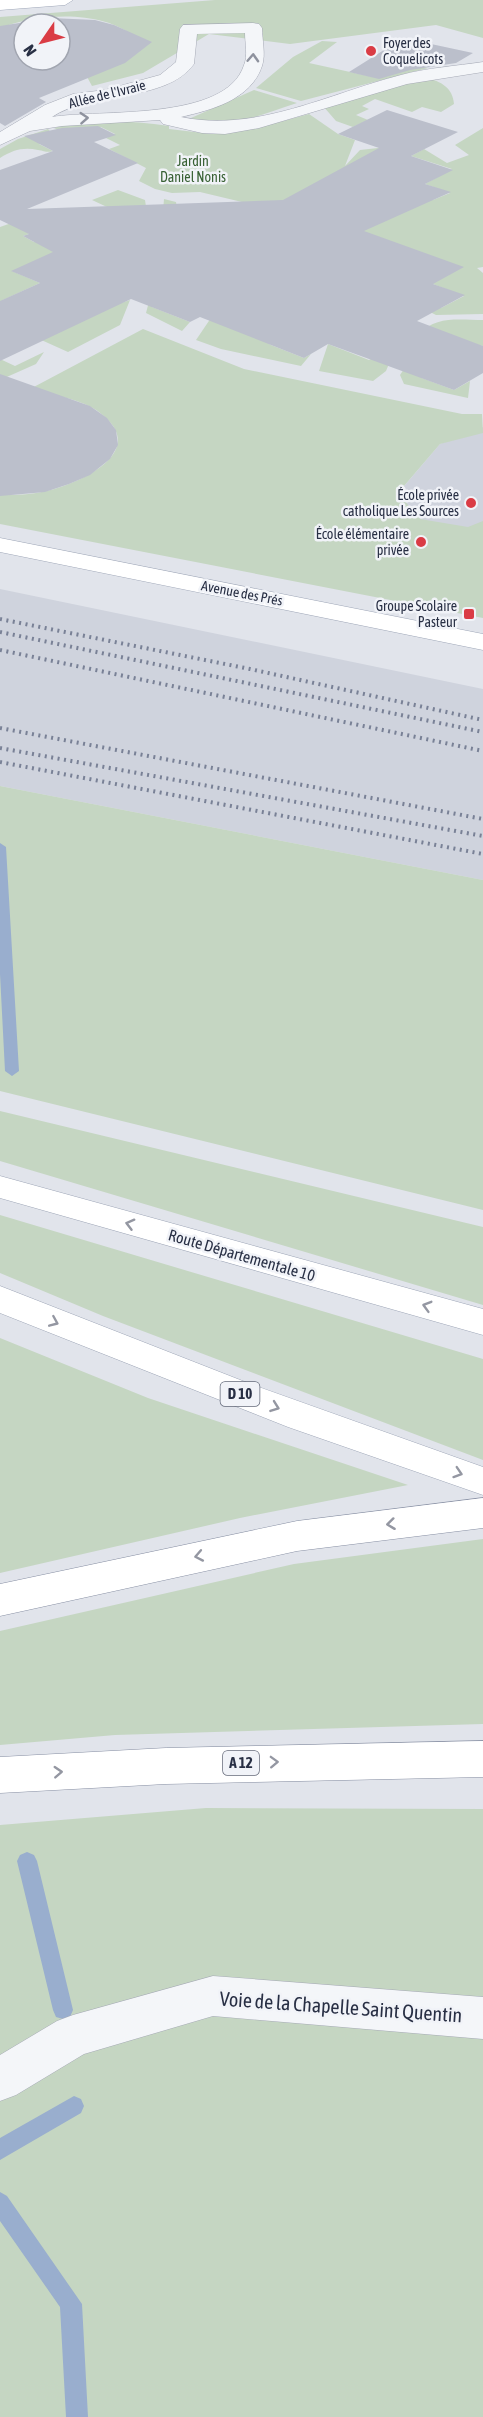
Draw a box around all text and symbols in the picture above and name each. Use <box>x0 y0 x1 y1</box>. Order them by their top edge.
north arrow <box>12 12 72 72</box>
place label: Foyer des Coquelicots <box>383 35 443 67</box>
text: N <box>20 42 40 60</box>
marker: Foyer des Coquelicots <box>364 44 378 58</box>
one-way arrow <box>246 53 259 62</box>
street label: Allée de l'Ivraie <box>67 77 147 111</box>
one-way arrow <box>79 112 88 125</box>
park label: Jardin Daniel Nonis <box>160 153 226 185</box>
place label: École privée catholique Les Sources <box>343 487 459 519</box>
marker: École privée catholique Les Sources <box>464 496 478 510</box>
place label: École élémentaire privée <box>316 526 409 558</box>
marker: École élémentaire privée <box>414 535 428 549</box>
street label: Avenue des Prés <box>200 577 284 609</box>
place label: Groupe Scolaire Pasteur <box>376 598 458 630</box>
marker: Groupe Scolaire Pasteur <box>462 607 476 621</box>
one-way arrow <box>125 1218 135 1231</box>
street label: Route Départementale 10 <box>166 1225 317 1286</box>
one-way arrow <box>422 1301 432 1314</box>
one-way arrow <box>48 1314 59 1326</box>
road number: D 10 <box>220 1382 260 1406</box>
one-way arrow <box>269 1400 280 1413</box>
one-way arrow <box>452 1466 463 1478</box>
one-way arrow <box>386 1518 396 1530</box>
one-way arrow <box>194 1549 204 1562</box>
road number: A 12 <box>223 1751 259 1775</box>
one-way arrow <box>270 1756 279 1769</box>
one-way arrow <box>54 1765 63 1778</box>
street label: Voie de la Chapelle Saint Quentin <box>219 1987 463 2026</box>

